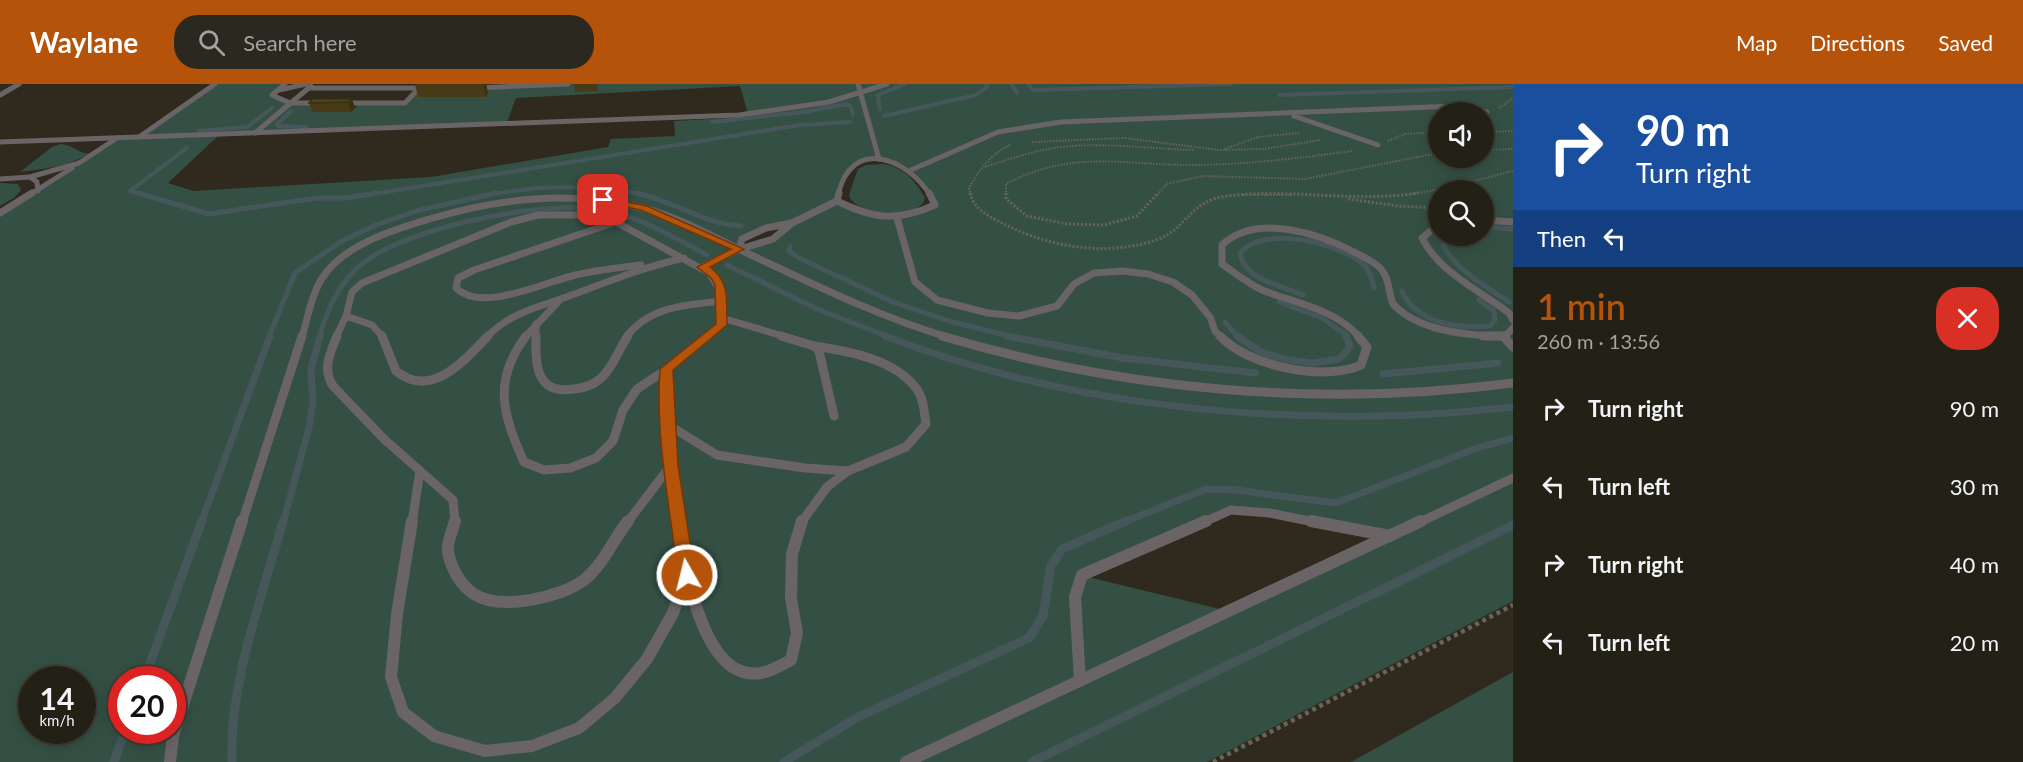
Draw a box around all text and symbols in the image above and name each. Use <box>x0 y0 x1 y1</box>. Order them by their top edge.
search box <box>174 15 594 69</box>
text: Waylane <box>30 25 138 59</box>
icon: search <box>195 26 228 59</box>
text: Search here <box>243 29 357 56</box>
text: Map <box>1736 30 1777 55</box>
text: Directions <box>1810 30 1905 55</box>
text: Saved <box>1938 30 1993 55</box>
map controls <box>1428 102 1494 246</box>
button: sound <box>1428 102 1494 168</box>
text: 90 m <box>1636 105 1730 155</box>
icon: right <box>1537 108 1615 186</box>
text: Turn right <box>1636 156 1751 189</box>
pin <box>577 174 628 225</box>
button: search <box>1428 180 1494 246</box>
icon: arrive <box>586 183 619 216</box>
icon: left <box>1598 222 1631 255</box>
text: Then <box>1537 225 1586 252</box>
text: 1 min <box>1537 284 1626 328</box>
button: close <box>1936 287 1999 350</box>
text: 260 m · 13:56 <box>1537 329 1660 353</box>
icon: right <box>1537 392 1570 425</box>
text: Turn right <box>1588 395 1683 422</box>
text: 90 m <box>1950 395 1999 422</box>
icon: left <box>1537 470 1570 503</box>
text: Turn left <box>1588 473 1670 500</box>
text: 30 m <box>1950 473 1999 500</box>
position arrow <box>655 543 719 607</box>
icon: right <box>1537 548 1570 581</box>
text: Turn right <box>1588 551 1683 578</box>
text: 40 m <box>1950 551 1999 578</box>
icon: left <box>1537 626 1570 659</box>
text: Turn left <box>1588 629 1670 656</box>
text: 20 m <box>1950 629 1999 656</box>
speed limit sign: 20 <box>108 666 186 744</box>
text: 14 <box>40 680 74 716</box>
text: km/h <box>39 711 75 729</box>

